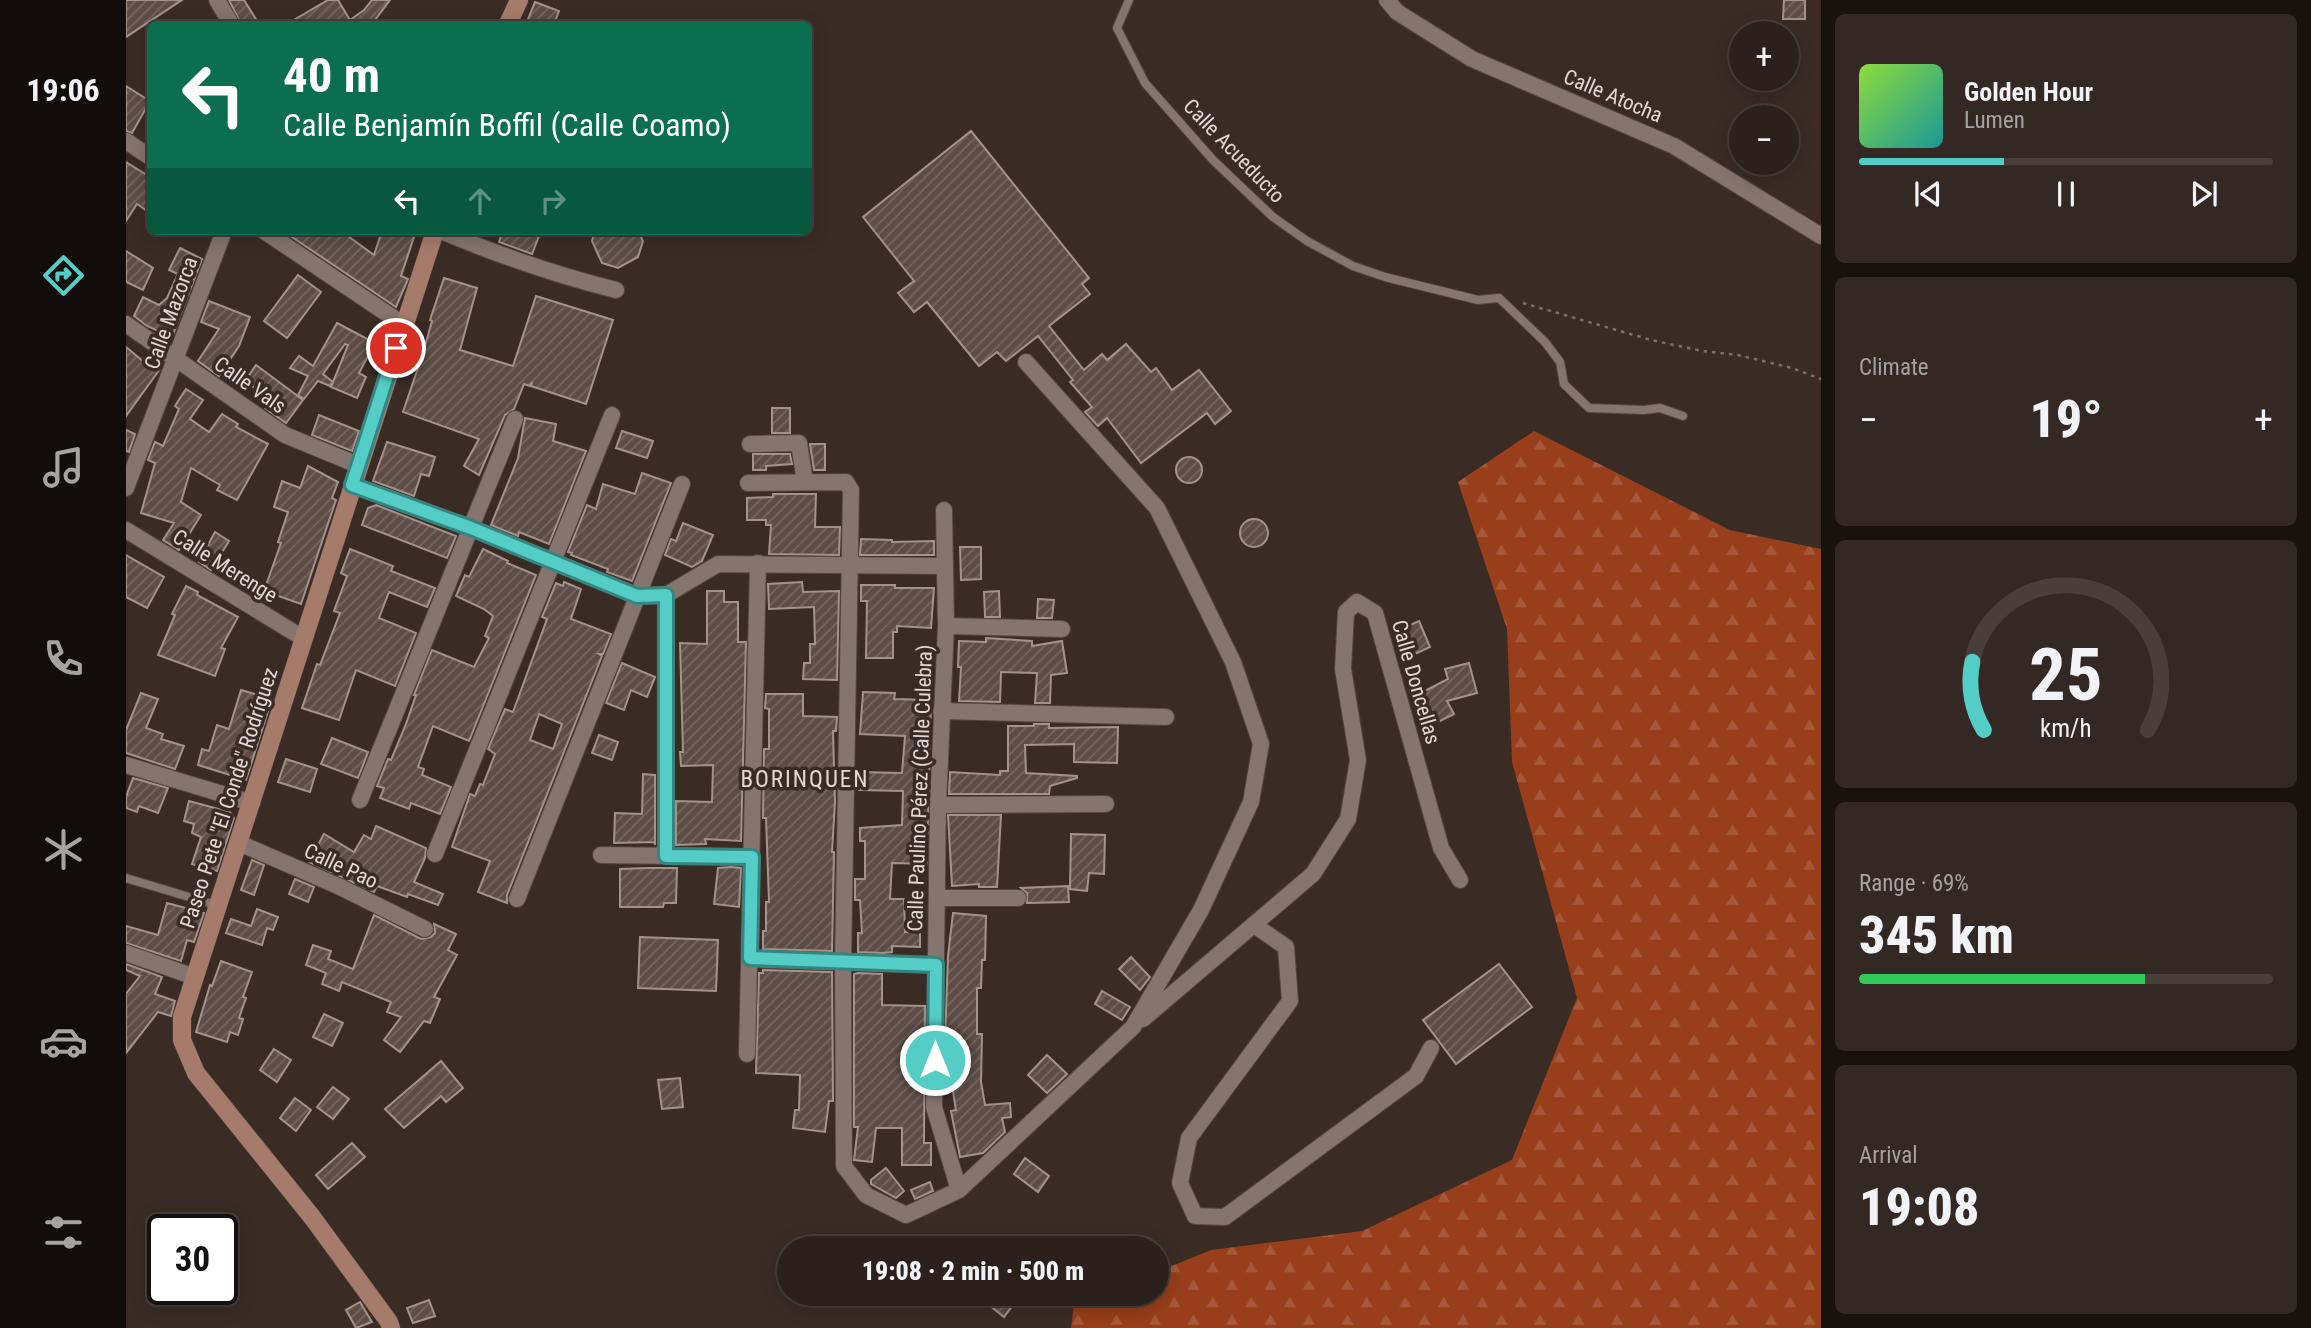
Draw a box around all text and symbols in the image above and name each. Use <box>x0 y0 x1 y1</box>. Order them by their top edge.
map controls <box>1729 21 1799 175</box>
button: + <box>1729 21 1799 91</box>
text: 40 m <box>283 47 380 104</box>
icon: left <box>168 49 259 140</box>
street label: Calle Atocha <box>1560 65 1666 127</box>
text: 19:06 <box>26 71 100 109</box>
text: Golden Hour <box>1964 77 2093 107</box>
street label: Calle Acueducto <box>1179 94 1289 208</box>
button: − <box>1729 105 1799 175</box>
text: Calle Benjamín Boffil (Calle Coamo) <box>283 106 731 144</box>
text: Lumen <box>1964 107 2025 134</box>
icon: previous <box>1909 175 1947 213</box>
icon: pause <box>2047 175 2085 213</box>
icon: next <box>2185 175 2223 213</box>
icon: left <box>388 182 426 220</box>
icon: ahead <box>461 182 499 220</box>
icon: right <box>534 182 572 220</box>
icon: directions <box>39 251 88 300</box>
street label: Calle Mazorca <box>140 254 202 372</box>
pin <box>366 318 426 378</box>
icon: arrive <box>377 329 415 367</box>
street label: Calle Vals <box>210 352 290 418</box>
text: Climate <box>1859 354 1929 381</box>
text: 19° <box>2029 389 2103 450</box>
text: − <box>1859 398 1878 442</box>
text: + <box>2254 398 2273 442</box>
icon: music <box>39 443 88 492</box>
street label: Calle Merenge <box>168 524 282 608</box>
street label: Calle Doncellas <box>1387 617 1445 747</box>
text: 25 <box>2029 632 2103 718</box>
icon: phone <box>39 634 88 683</box>
street label: Calle Paulino Pérez (Calle Culebra) <box>903 644 937 932</box>
street label: Paseo Pete "El Conde" Rodríguez <box>175 665 283 931</box>
text: km/h <box>2040 714 2092 743</box>
district label: BORINQUEN <box>740 766 870 793</box>
icon: climate <box>39 825 88 874</box>
street label: Calle Pao <box>300 839 382 893</box>
text: Range · 69% <box>1859 870 1969 897</box>
text: 345 km <box>1859 905 2014 966</box>
icon: car <box>39 1017 88 1066</box>
position arrow <box>898 1023 972 1097</box>
text: Arrival <box>1859 1142 1918 1169</box>
text: 19:08 <box>1859 1177 1979 1238</box>
icon: filters <box>39 1208 88 1257</box>
speed limit sign: 30 <box>147 1214 238 1305</box>
text: 19:08 · 2 min · 500 m <box>862 1256 1084 1286</box>

